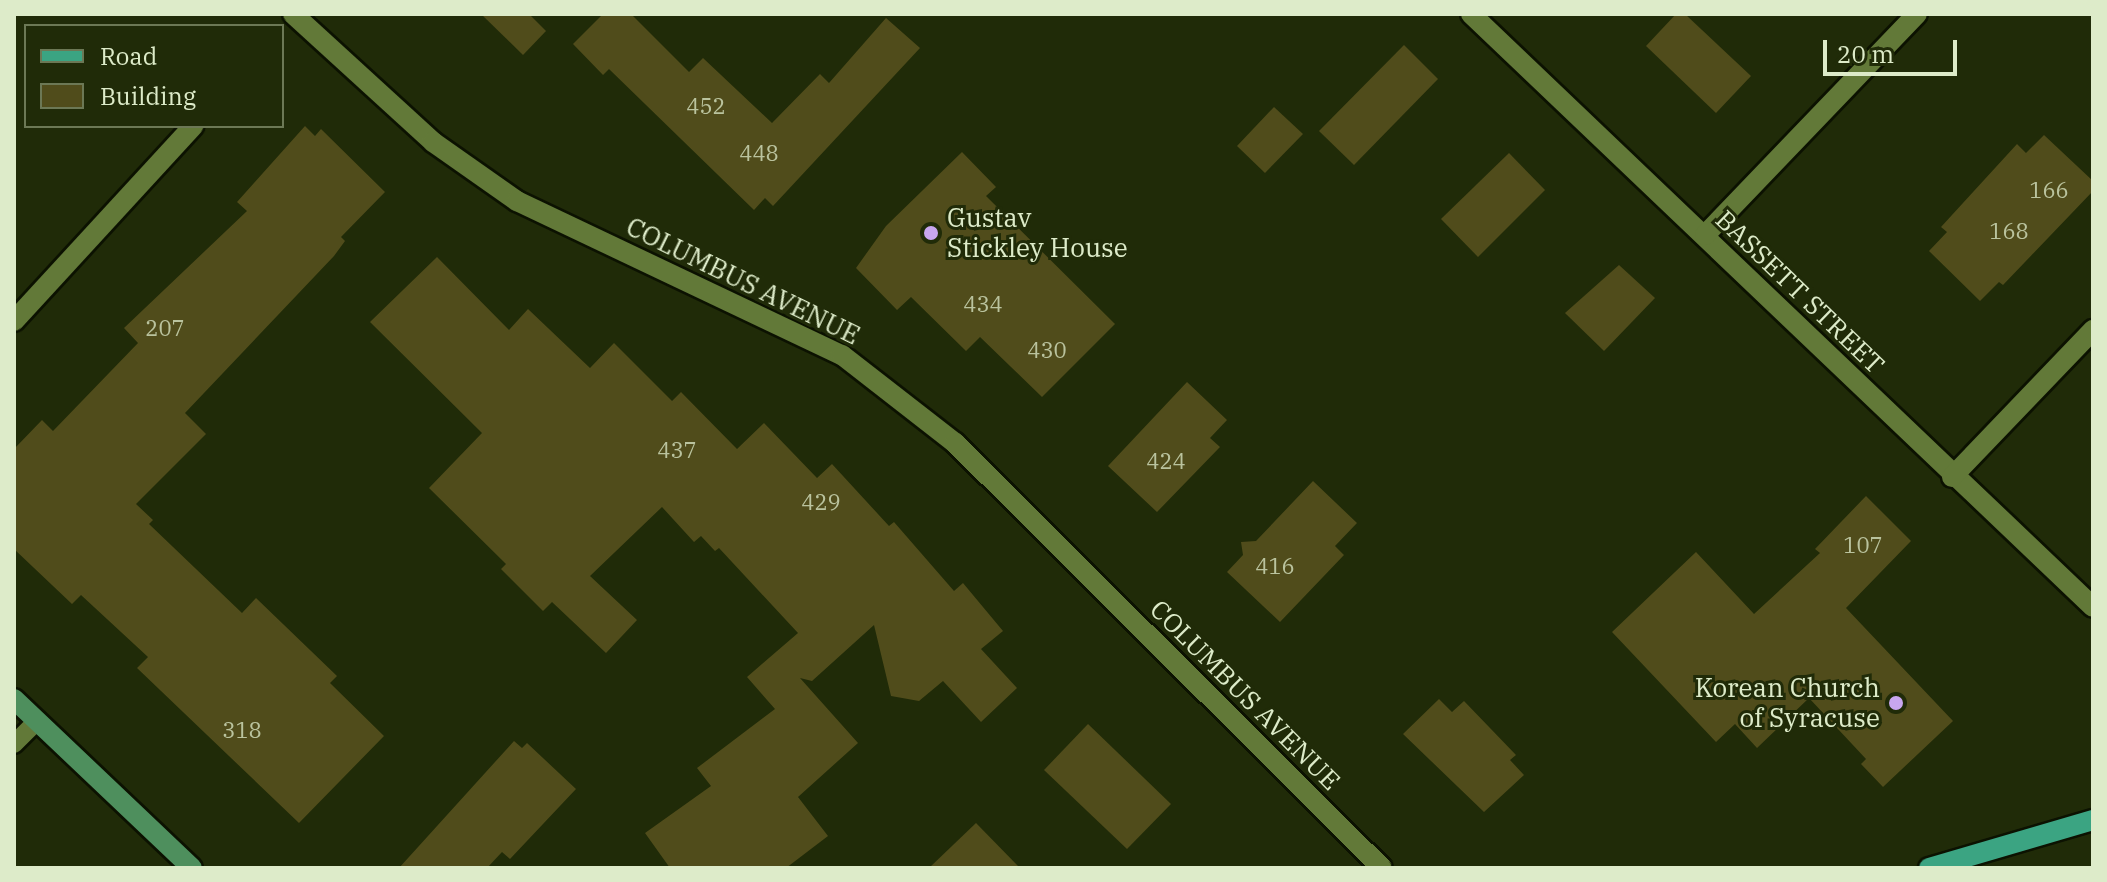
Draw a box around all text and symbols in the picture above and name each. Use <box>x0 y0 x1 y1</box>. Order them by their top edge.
legend <box>24 24 284 128</box>
scale bar <box>1827 24 1961 74</box>
text: 20 m <box>1837 38 1894 70</box>
text: Road <box>100 40 157 72</box>
text: Building <box>100 80 196 112</box>
house number: 452 <box>686 93 726 119</box>
house number: 448 <box>739 140 779 166</box>
house number: 166 <box>2029 177 2069 203</box>
place label: Gustav Stickley House <box>947 202 1128 264</box>
street label: BASSETT STREET <box>1709 204 1891 380</box>
street label: COLUMBUS AVENUE <box>621 211 865 351</box>
house number: 168 <box>1989 218 2029 244</box>
marker: Gustav Stickley House <box>922 224 940 242</box>
house number: 434 <box>963 291 1003 317</box>
house number: 207 <box>145 315 185 341</box>
house number: 430 <box>1027 337 1067 363</box>
house number: 437 <box>657 437 697 463</box>
house number: 424 <box>1146 448 1186 474</box>
house number: 429 <box>801 489 841 515</box>
house number: 107 <box>1843 532 1883 558</box>
house number: 416 <box>1255 553 1295 579</box>
street label: COLUMBUS AVENUE <box>1144 594 1346 796</box>
place label: Korean Church of Syracuse <box>1695 672 1880 734</box>
marker: Korean Church of Syracuse <box>1887 694 1905 712</box>
house number: 318 <box>222 717 262 743</box>

